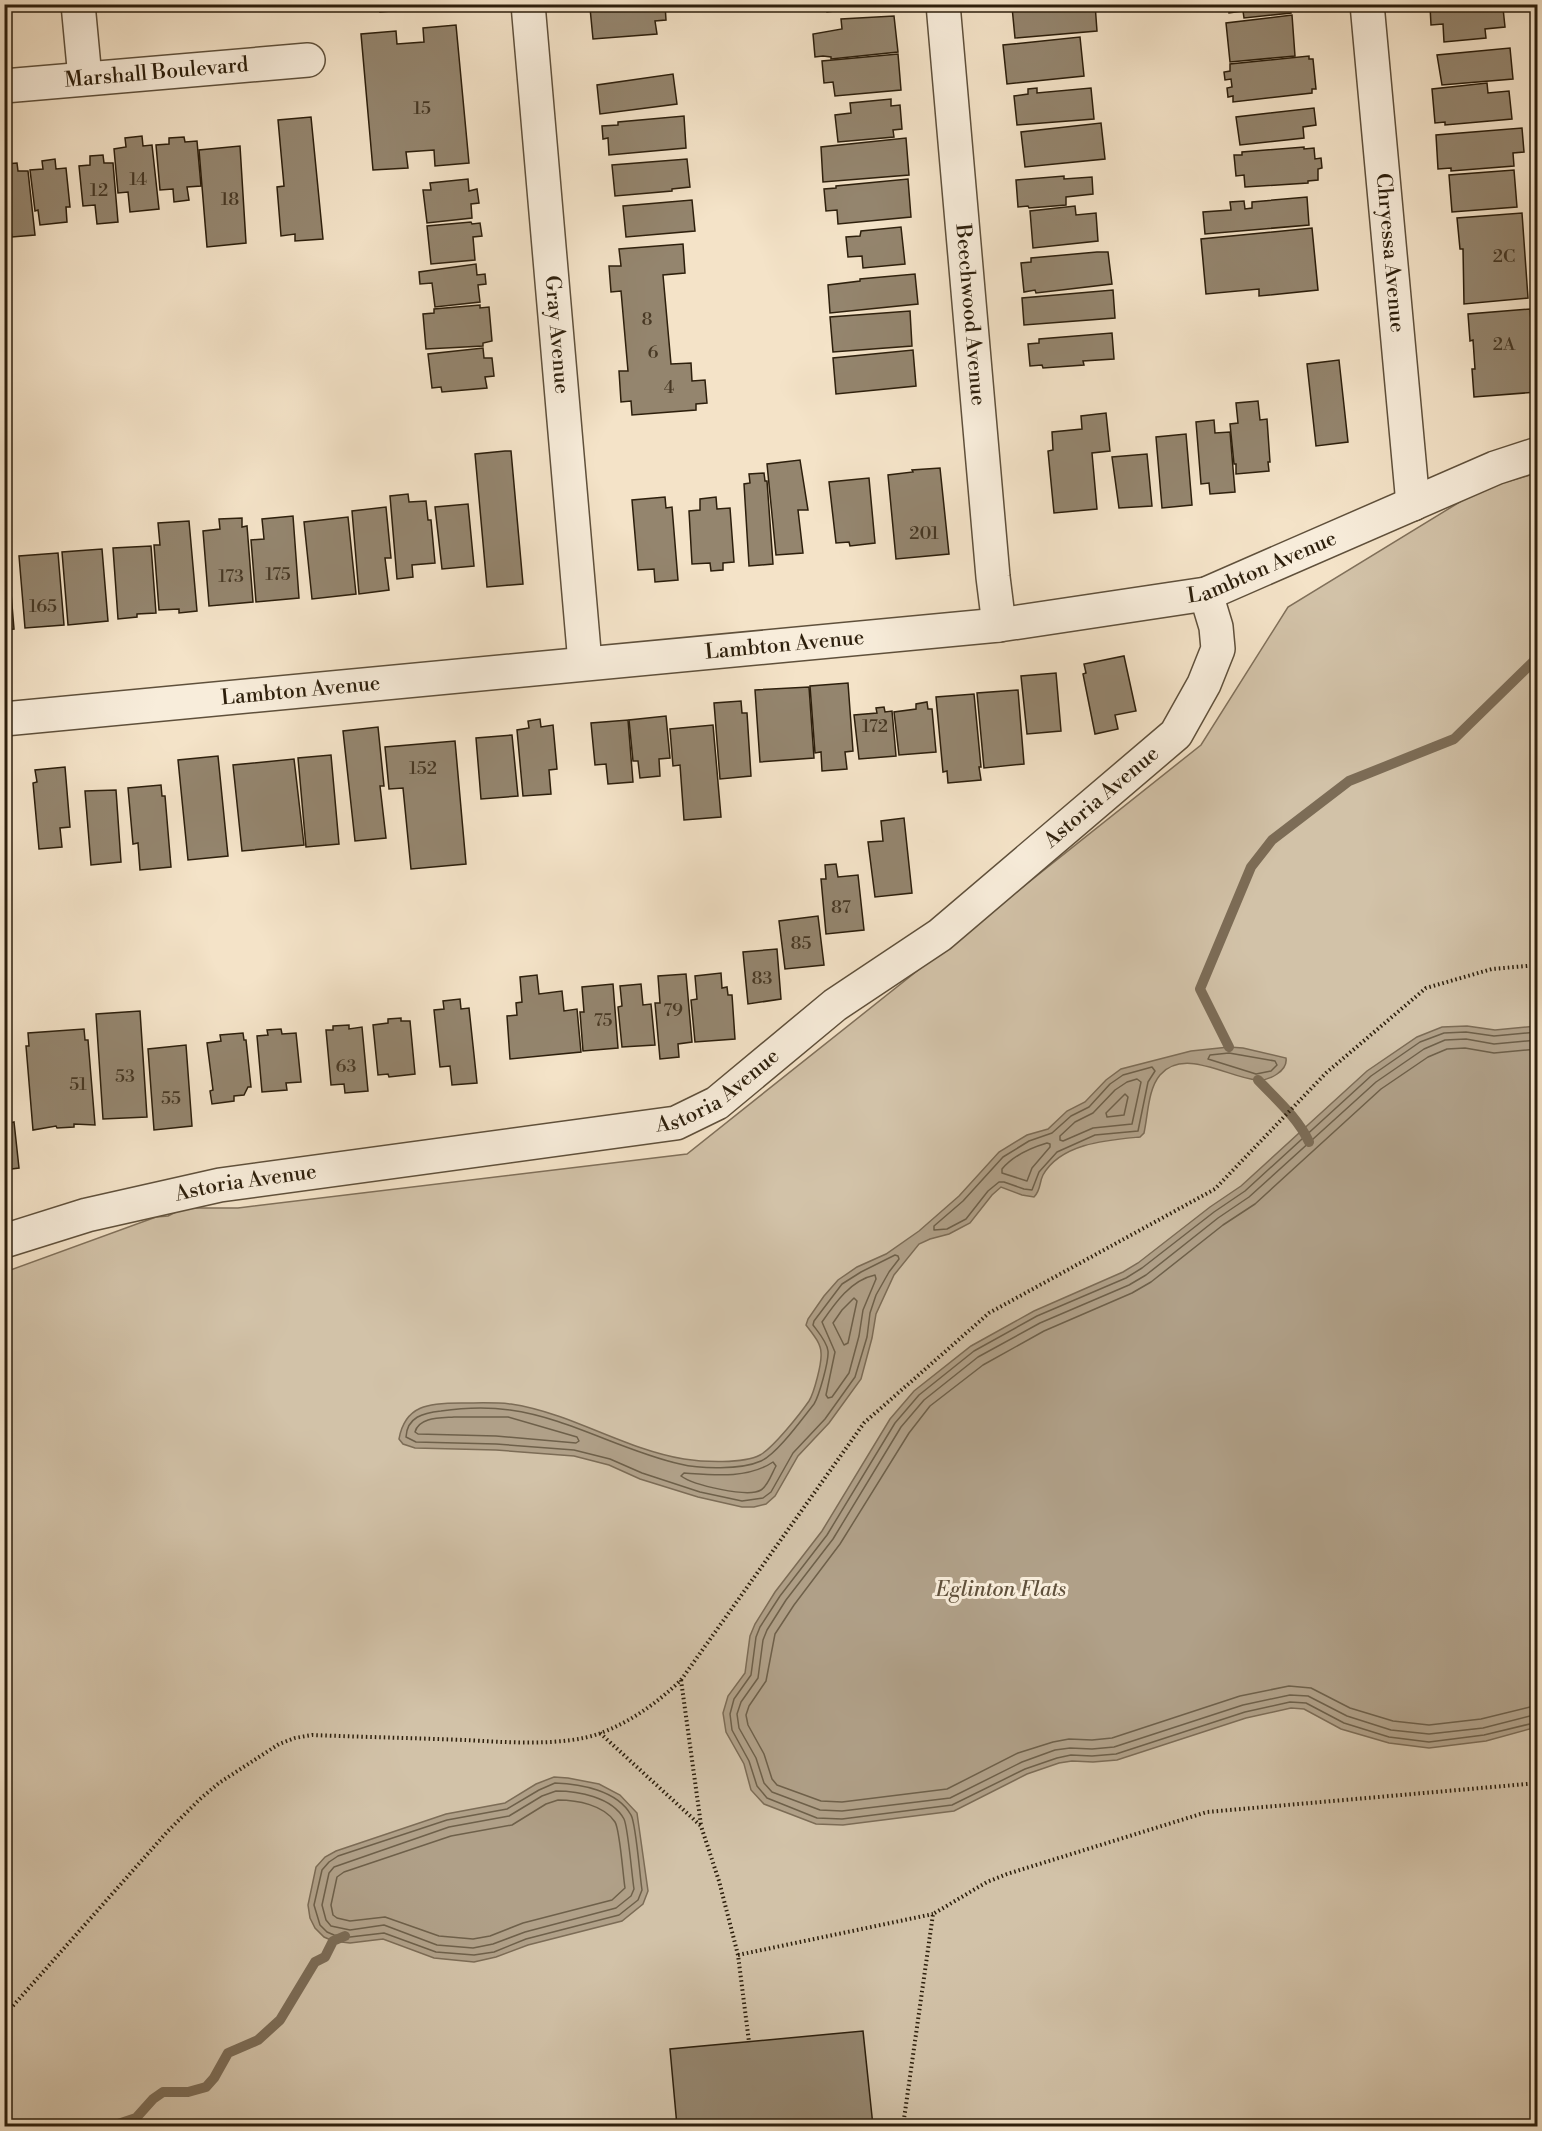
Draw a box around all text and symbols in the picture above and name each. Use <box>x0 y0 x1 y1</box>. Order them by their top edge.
street label: Marshall Boulevard <box>63 52 250 94</box>
house number: 15 <box>413 97 431 120</box>
house number: 14 <box>129 168 147 191</box>
street label: Chryessa Avenue <box>1370 172 1410 334</box>
house number: 12 <box>90 179 108 202</box>
house number: 18 <box>221 188 239 211</box>
street label: Beechwood Avenue <box>949 222 991 407</box>
house number: 2C <box>1493 245 1515 268</box>
street label: Gray Avenue <box>539 274 575 395</box>
house number: 8 <box>641 308 653 331</box>
house number: 2A <box>1493 333 1516 356</box>
house number: 6 <box>648 341 659 364</box>
house number: 4 <box>664 376 675 399</box>
house number: 201 <box>909 522 939 545</box>
street label: Lambton Avenue <box>1186 526 1341 610</box>
house number: 175 <box>265 563 291 586</box>
house number: 173 <box>218 565 244 588</box>
house number: 165 <box>29 595 57 618</box>
street label: Lambton Avenue <box>704 625 865 666</box>
street label: Lambton Avenue <box>220 671 382 711</box>
house number: 172 <box>862 715 888 738</box>
street label: Astoria Avenue <box>1038 741 1165 854</box>
house number: 152 <box>409 757 437 780</box>
house number: 87 <box>831 896 851 919</box>
house number: 85 <box>791 932 812 955</box>
house number: 83 <box>752 967 773 990</box>
house number: 79 <box>663 999 683 1022</box>
house number: 75 <box>594 1009 612 1032</box>
street label: Astoria Avenue <box>653 1043 785 1139</box>
house number: 63 <box>336 1055 356 1078</box>
house number: 53 <box>115 1065 135 1088</box>
house number: 51 <box>69 1073 87 1096</box>
house number: 55 <box>161 1087 181 1110</box>
street label: Astoria Avenue <box>171 1159 318 1208</box>
park label: Eglinton Flats <box>935 1577 1066 1603</box>

